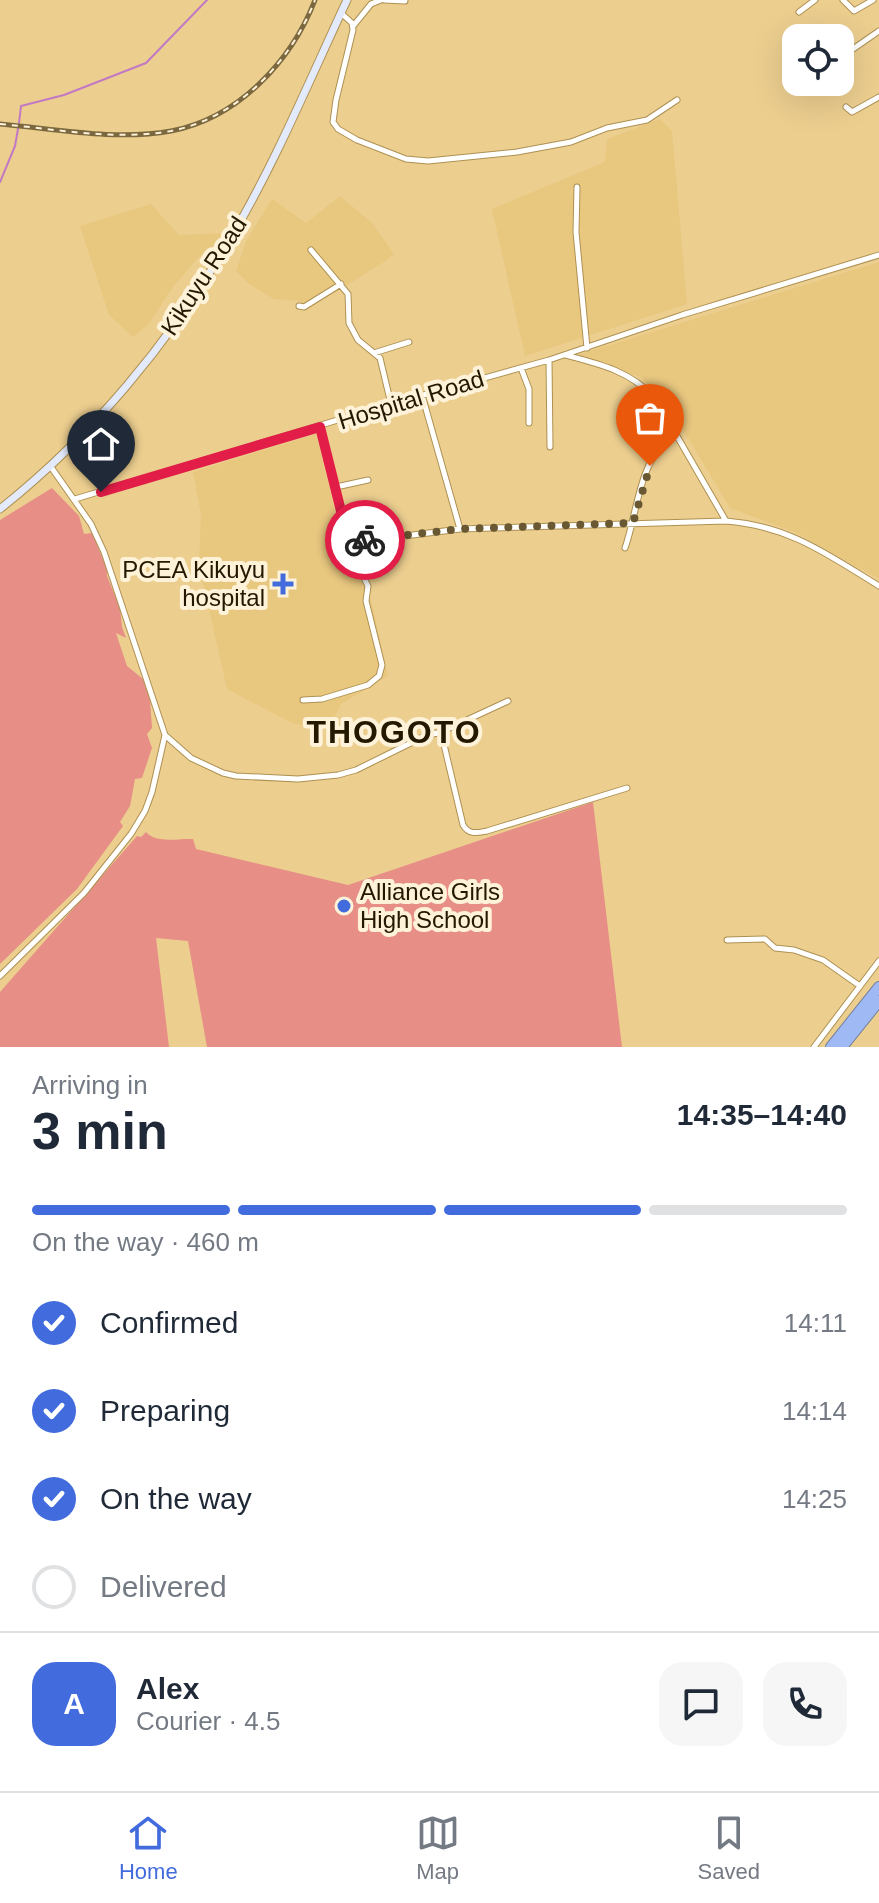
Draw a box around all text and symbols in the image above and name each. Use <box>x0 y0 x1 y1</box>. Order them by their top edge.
map controls <box>782 24 854 96</box>
button: locate <box>782 24 854 96</box>
street label: Kikuyu Road <box>155 211 252 340</box>
street label: Hospital Road <box>335 365 487 434</box>
pin <box>616 384 684 466</box>
icon: bag <box>628 396 672 440</box>
pin <box>67 410 135 492</box>
icon: home <box>79 422 123 466</box>
courier <box>325 500 405 580</box>
icon: bike <box>343 518 387 562</box>
place label: PCEA Kikuyu hospital <box>122 556 265 611</box>
marker: PCEA Kikuyu hospital <box>272 573 294 595</box>
district label: THOGOTO <box>306 714 482 750</box>
place label: Alliance Girls High School <box>360 878 500 933</box>
marker: Alliance Girls High School <box>335 897 353 915</box>
text: Arriving in <box>32 1070 148 1100</box>
text: 14:35–14:40 <box>677 1098 847 1131</box>
text: 3 min <box>32 1102 168 1160</box>
text: On the way · 460 m <box>32 1227 259 1257</box>
icon: check <box>32 1301 76 1345</box>
text: Confirmed <box>100 1306 238 1339</box>
text: 14:11 <box>784 1308 847 1338</box>
icon: check <box>32 1389 76 1433</box>
text: Preparing <box>100 1394 230 1427</box>
text: 14:14 <box>782 1396 847 1426</box>
icon: check <box>32 1477 76 1521</box>
text: On the way <box>100 1482 252 1515</box>
text: 14:25 <box>782 1484 847 1514</box>
text: Delivered <box>100 1570 227 1603</box>
button: chat <box>659 1662 743 1746</box>
button: phone <box>763 1662 847 1746</box>
text: Alex <box>136 1672 199 1705</box>
text: A <box>63 1687 85 1720</box>
text: Courier · 4.5 <box>136 1706 281 1736</box>
tab: Home <box>119 1811 178 1885</box>
tab: Map <box>416 1811 460 1885</box>
tab: Saved <box>698 1811 760 1885</box>

